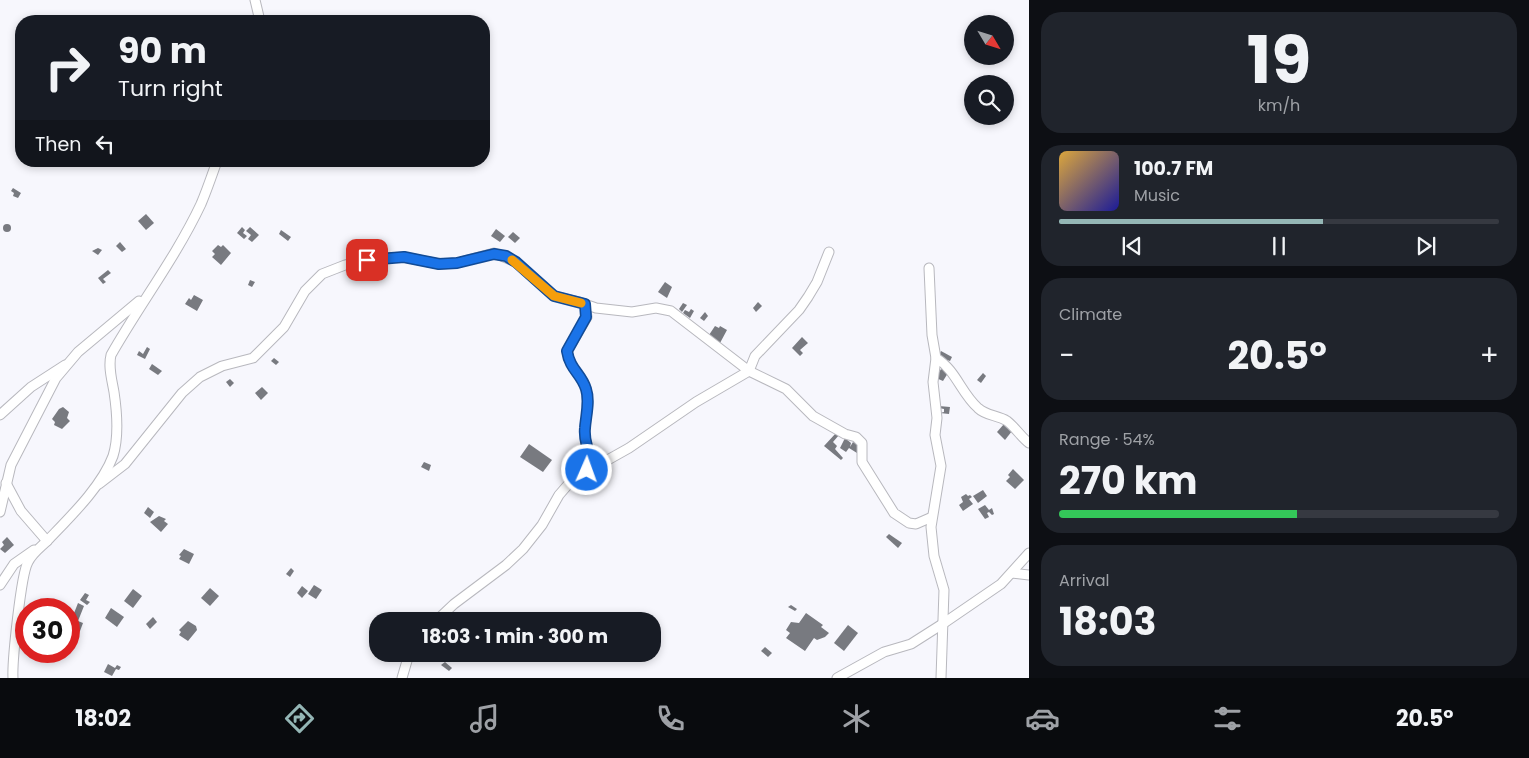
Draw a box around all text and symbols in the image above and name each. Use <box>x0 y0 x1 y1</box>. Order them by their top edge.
north arrow <box>964 15 1014 65</box>
map controls <box>964 15 1014 125</box>
text: 19 <box>1247 15 1311 106</box>
text: 90 m <box>118 26 207 75</box>
icon: right <box>35 35 100 100</box>
text: Turn right <box>118 73 223 104</box>
button: search <box>964 75 1014 125</box>
text: km/h <box>1258 94 1300 117</box>
icon: left <box>91 130 119 158</box>
text: Then <box>35 131 81 158</box>
text: 100.7 FM <box>1134 155 1213 182</box>
text: Music <box>1134 184 1180 207</box>
icon: previous <box>1118 232 1146 260</box>
icon: pause <box>1265 232 1293 260</box>
icon: next <box>1412 232 1440 260</box>
pin <box>346 239 388 281</box>
icon: arrive <box>353 246 381 274</box>
text: Climate <box>1059 303 1122 326</box>
text: 20.5° <box>1227 329 1327 382</box>
text: − <box>1059 336 1074 375</box>
text: + <box>1480 336 1499 375</box>
text: Range · 54% <box>1059 428 1155 451</box>
position arrow <box>560 443 612 495</box>
text: 270 km <box>1059 454 1198 507</box>
text: Arrival <box>1059 569 1109 592</box>
text: 18:03 <box>1059 595 1156 648</box>
speed limit sign: 30 <box>15 598 80 663</box>
text: 18:03 · 1 min · 300 m <box>422 623 608 650</box>
icon: directions <box>282 701 317 736</box>
icon: music <box>467 701 502 736</box>
icon: phone <box>653 701 688 736</box>
icon: climate <box>839 701 874 736</box>
icon: car <box>1025 701 1060 736</box>
icon: filters <box>1210 701 1245 736</box>
text: 18:02 <box>75 703 131 734</box>
text: 20.5° <box>1396 703 1454 734</box>

